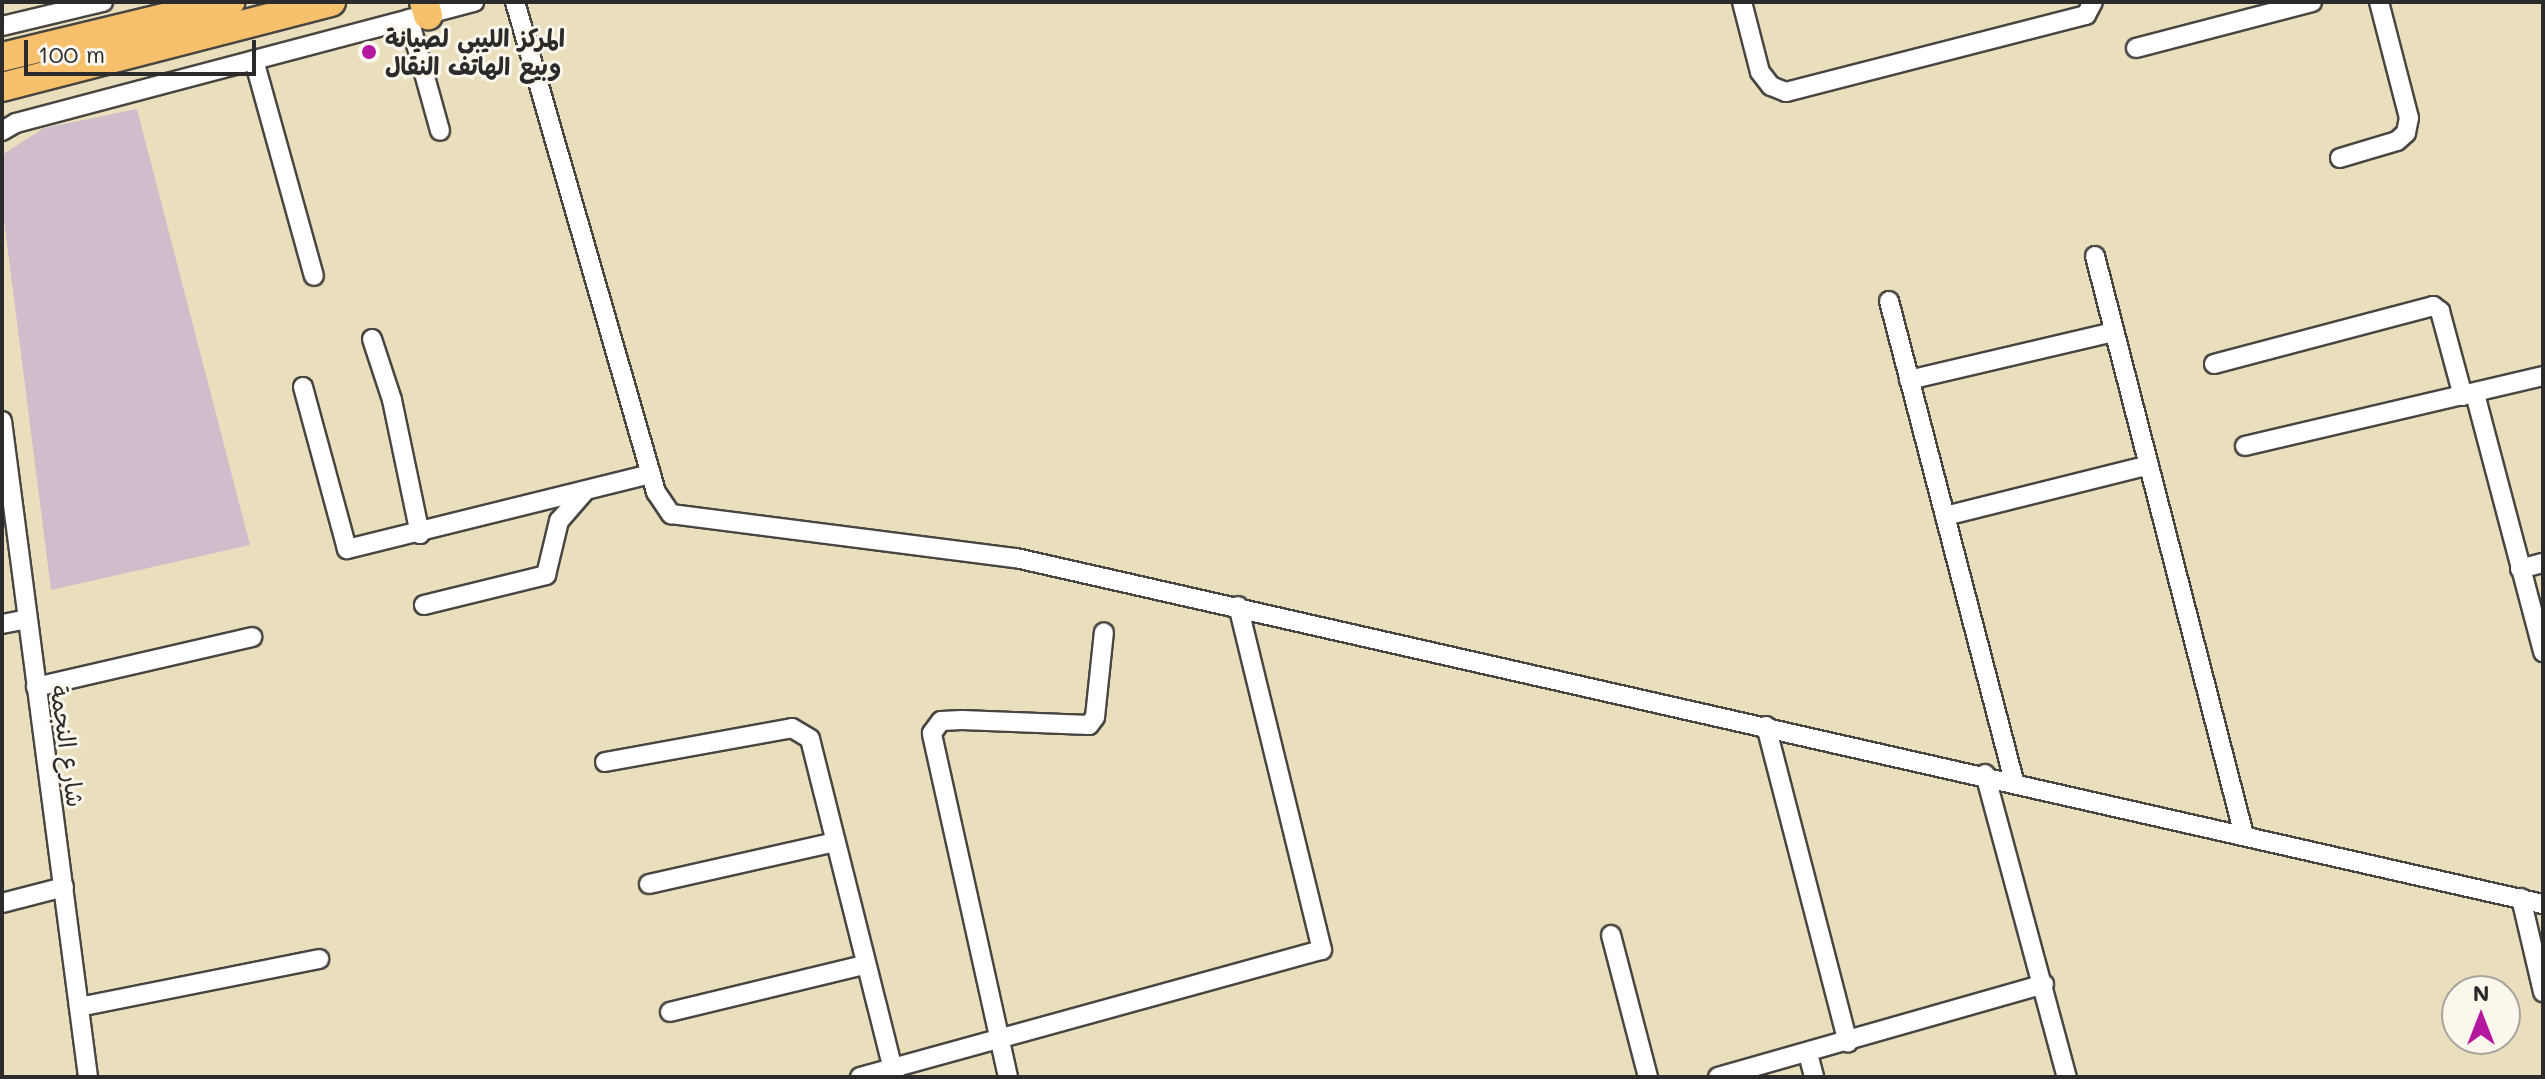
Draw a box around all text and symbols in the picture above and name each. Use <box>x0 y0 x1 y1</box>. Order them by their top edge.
scale bar <box>28 24 260 74</box>
place label: المركز الليبي لصيانة وبيع الهاتف النقال <box>385 24 565 80</box>
text: 100 m <box>38 38 105 69</box>
marker: المركز الليبي لصيانة وبيع الهاتف النقال <box>360 43 378 61</box>
street label: شارع النجمة <box>45 683 91 809</box>
north arrow <box>2441 975 2521 1055</box>
text: N <box>2473 978 2489 1007</box>

